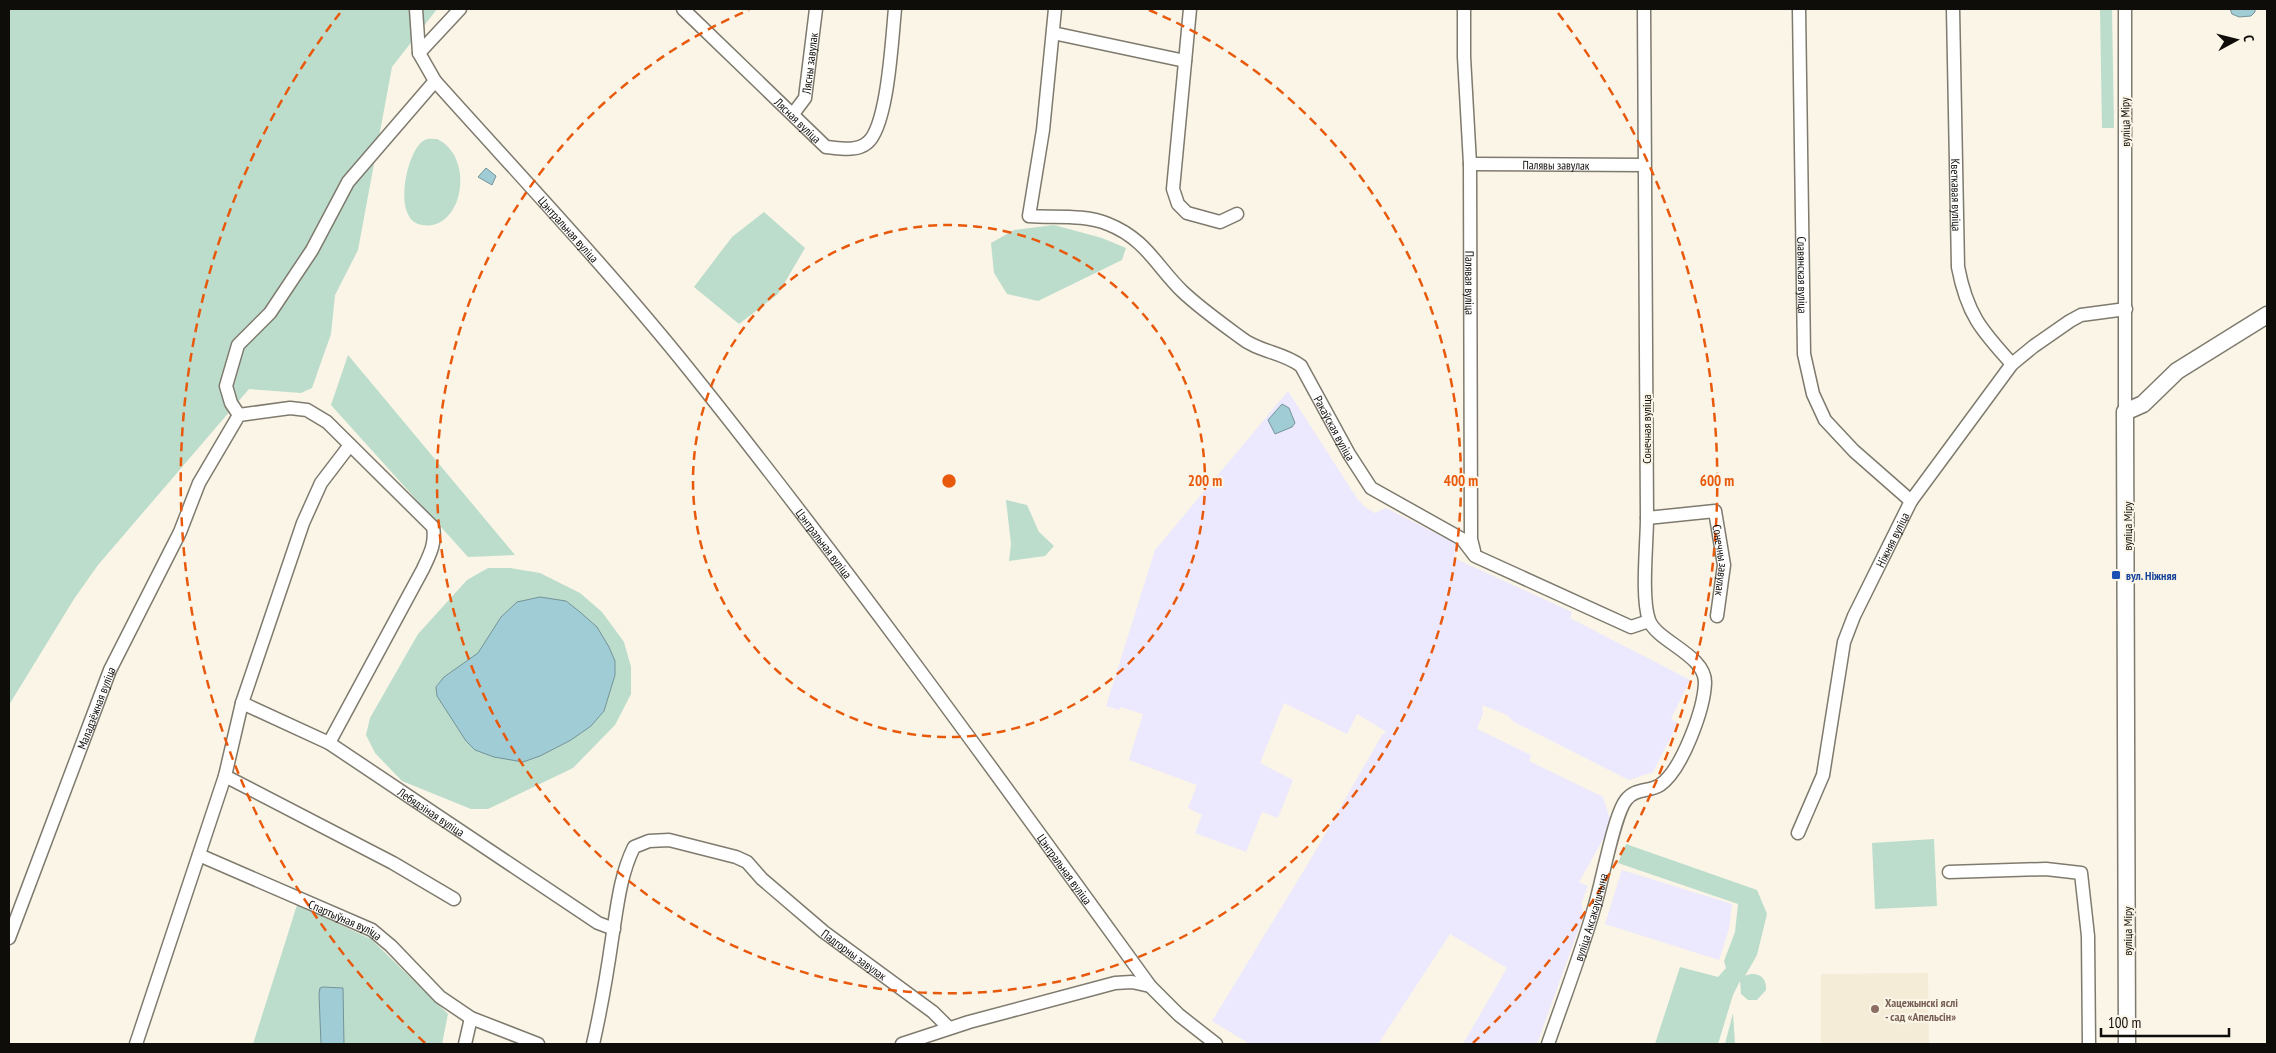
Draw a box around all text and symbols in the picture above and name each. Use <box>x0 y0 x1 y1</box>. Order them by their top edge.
north arrow <box>2211 15 2261 65</box>
street label: Лясны завулак <box>798 31 821 96</box>
text: С <box>2240 34 2258 43</box>
street label: Лясная вуліца <box>771 94 825 146</box>
street label: вуліца Міру <box>2117 97 2133 147</box>
street label: Палявы завулак <box>1522 157 1590 172</box>
street label: Кветкавая вуліца <box>1948 158 1965 232</box>
street label: Цэнтральная вуліца <box>535 193 602 265</box>
street label: Славянская вуліца <box>1795 236 1811 314</box>
street label: Палявая вуліца <box>1463 251 1478 315</box>
street label: Ракаўская вуліца <box>1311 393 1359 463</box>
street label: Сонечная вуліца <box>1639 394 1654 464</box>
text: 200 m <box>1188 471 1222 490</box>
text: 400 m <box>1444 471 1478 490</box>
text: 600 m <box>1700 471 1734 490</box>
centre of rings <box>940 472 958 490</box>
street label: вуліца Міру <box>2120 501 2135 551</box>
street label: Цэнтральная вуліца <box>793 505 856 581</box>
street label: Ніжняя вуліца <box>1872 509 1912 569</box>
street label: Сонечны завулак <box>1710 523 1732 597</box>
place label: вул. Ніжняя <box>2126 568 2177 583</box>
marker: вул. Ніжняя <box>2110 569 2122 581</box>
street label: Маладзёжная вуліца <box>73 664 118 751</box>
street label: Лебядзіная вуліца <box>394 783 468 839</box>
street label: Цэнтральная вуліца <box>1034 831 1096 907</box>
street label: вуліца Аксакаўшчына <box>1570 872 1610 963</box>
street label: Спартыўная вуліца <box>306 896 386 943</box>
street label: вуліца Міру <box>2120 906 2135 956</box>
street label: Падгорны завулак <box>819 925 890 983</box>
place label: Хацежынскі яслі - сад «Апельсін» <box>1885 995 1958 1024</box>
marker: Хацежынскі яслі - сад «Апельсін» <box>1869 1003 1881 1015</box>
scale bar <box>2101 1006 2228 1038</box>
text: 100 m <box>2108 1013 2141 1032</box>

